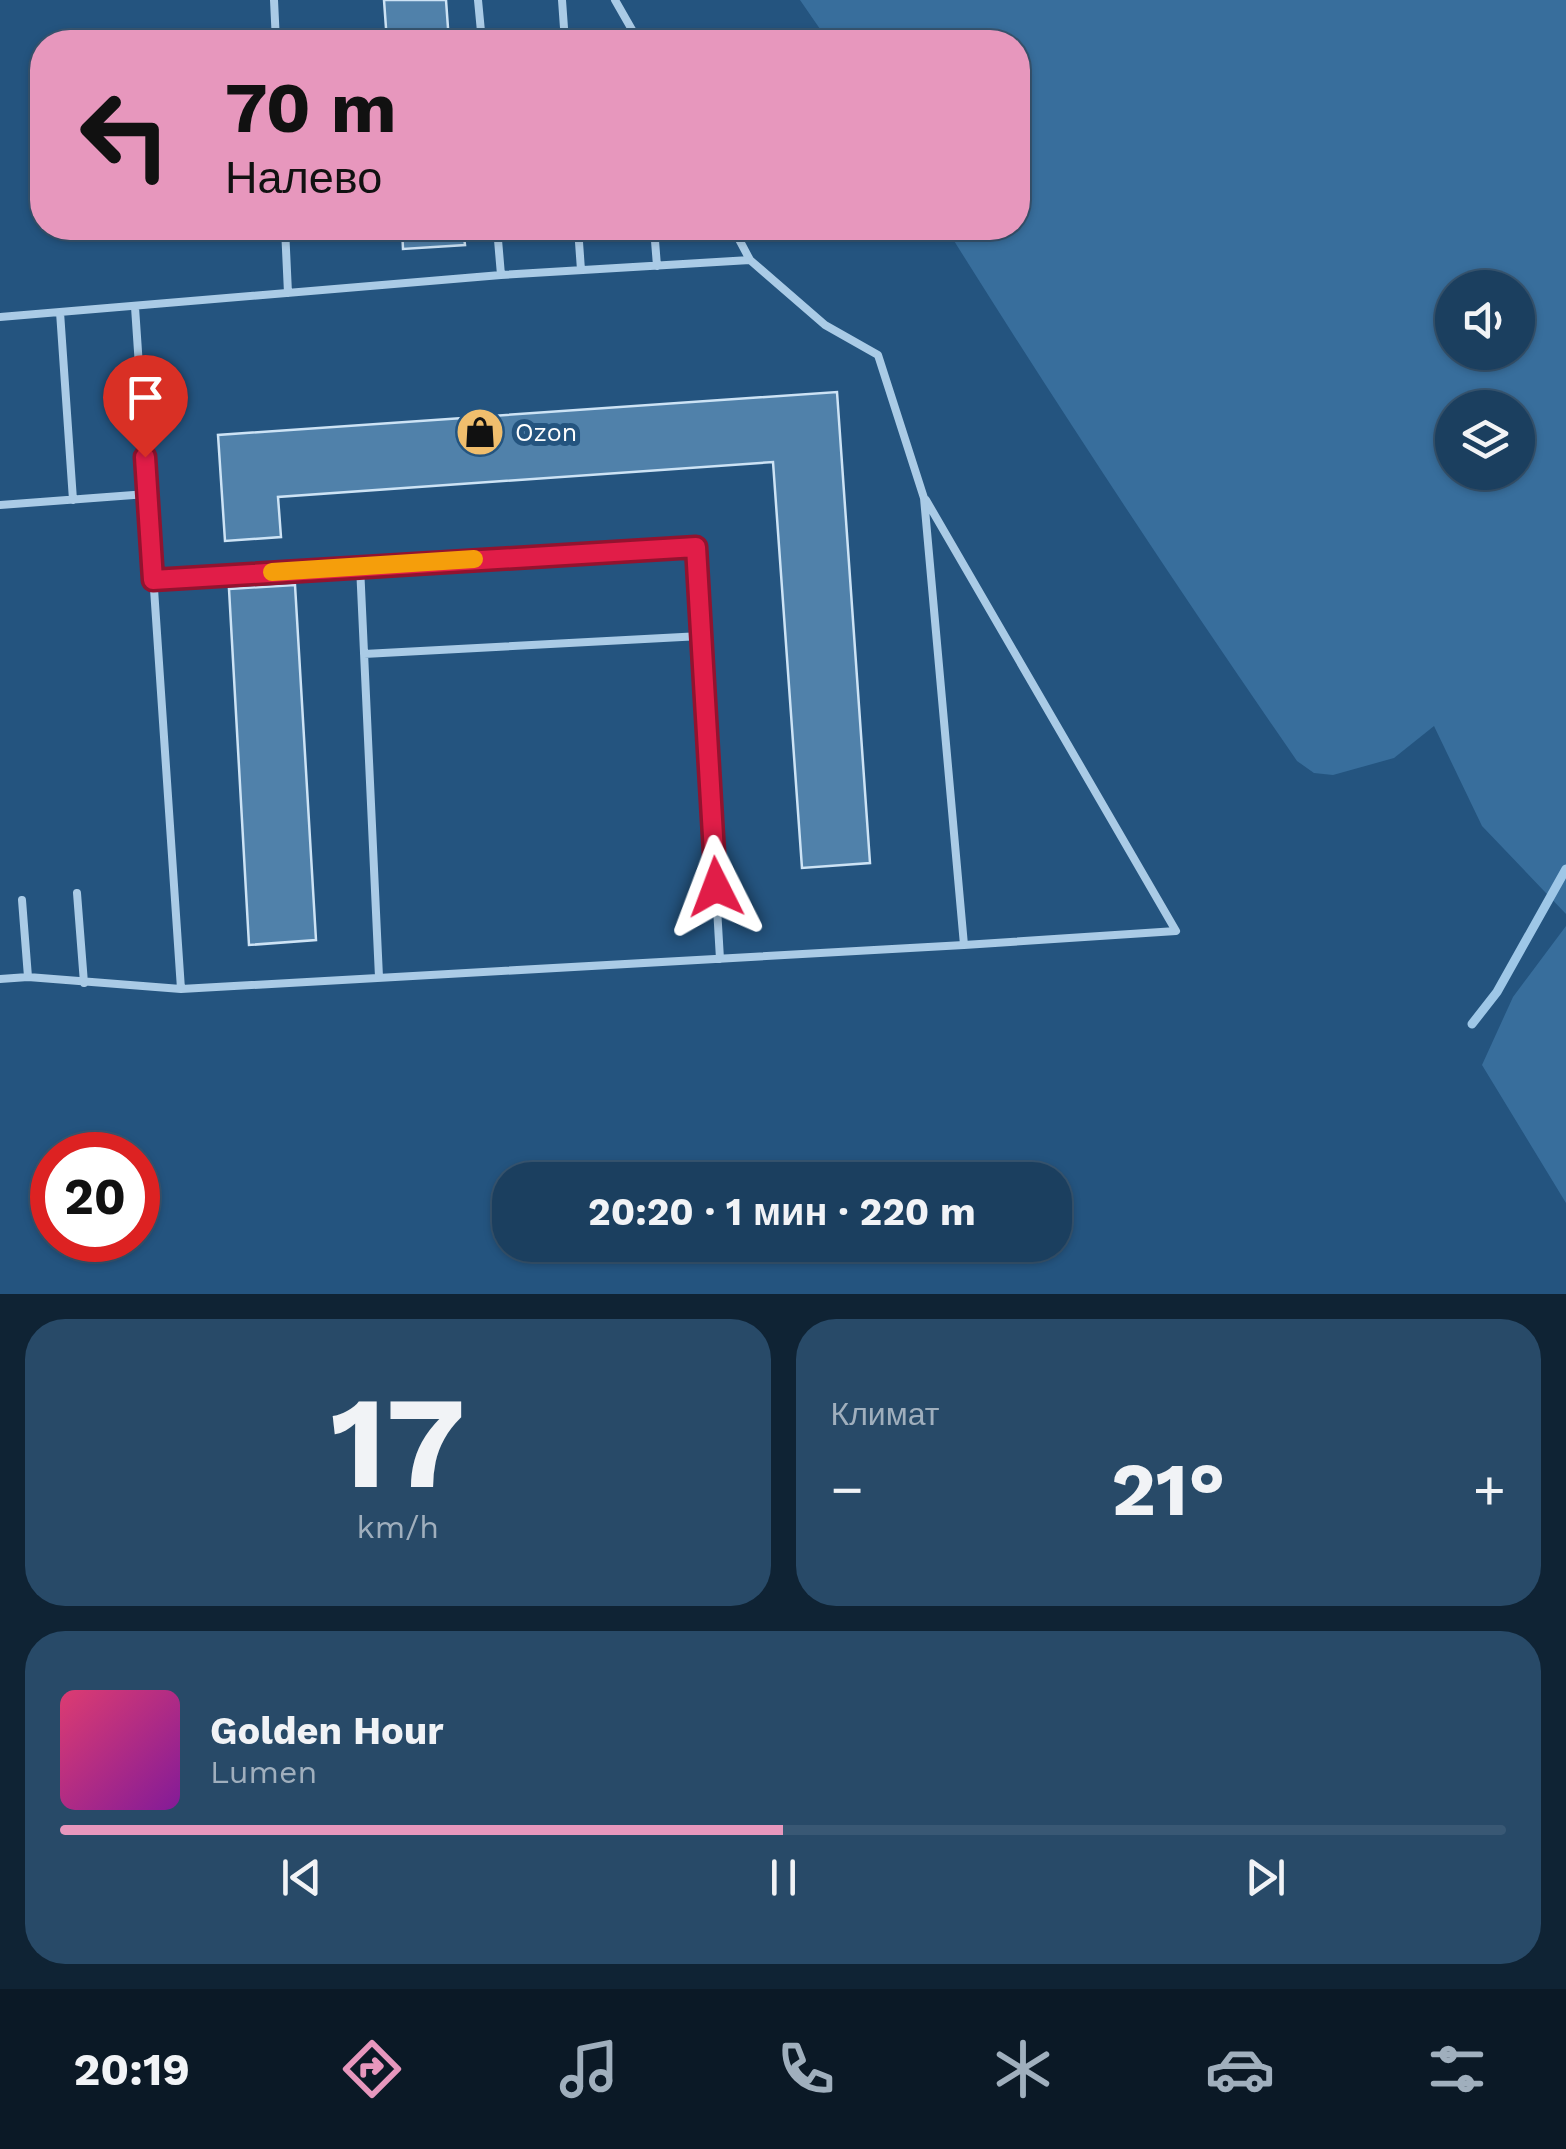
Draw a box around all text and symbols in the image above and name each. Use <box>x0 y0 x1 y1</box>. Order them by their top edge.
text: 70 m <box>225 67 397 149</box>
icon: left <box>60 70 190 200</box>
text: Налево <box>225 151 382 204</box>
map controls <box>1435 270 1535 490</box>
button: sound <box>1435 270 1535 370</box>
pin <box>103 355 188 458</box>
icon: arrive <box>118 370 173 425</box>
button: layers <box>1435 390 1535 490</box>
shop icon: Ozon <box>454 406 506 458</box>
place label: Ozon <box>515 418 577 447</box>
position arrow <box>664 835 768 939</box>
speed limit sign: 20 <box>30 1132 160 1262</box>
text: 20:20 · 1 мин · 220 m <box>588 1190 976 1234</box>
text: 17 <box>330 1366 465 1519</box>
text: Климат <box>831 1395 939 1433</box>
text: 21° <box>1111 1445 1225 1533</box>
text: − <box>831 1457 864 1521</box>
text: + <box>1473 1457 1506 1521</box>
text: km/h <box>357 1508 439 1546</box>
text: Golden Hour <box>210 1709 444 1753</box>
text: Lumen <box>210 1753 317 1791</box>
icon: previous <box>274 1850 329 1905</box>
icon: pause <box>756 1850 811 1905</box>
icon: next <box>1238 1850 1293 1905</box>
icon: directions <box>337 2034 407 2104</box>
icon: music <box>554 2034 624 2104</box>
icon: phone <box>771 2034 841 2104</box>
icon: climate <box>988 2034 1058 2104</box>
icon: car <box>1205 2034 1275 2104</box>
icon: filters <box>1422 2034 1492 2104</box>
text: 20:19 <box>74 2043 190 2096</box>

